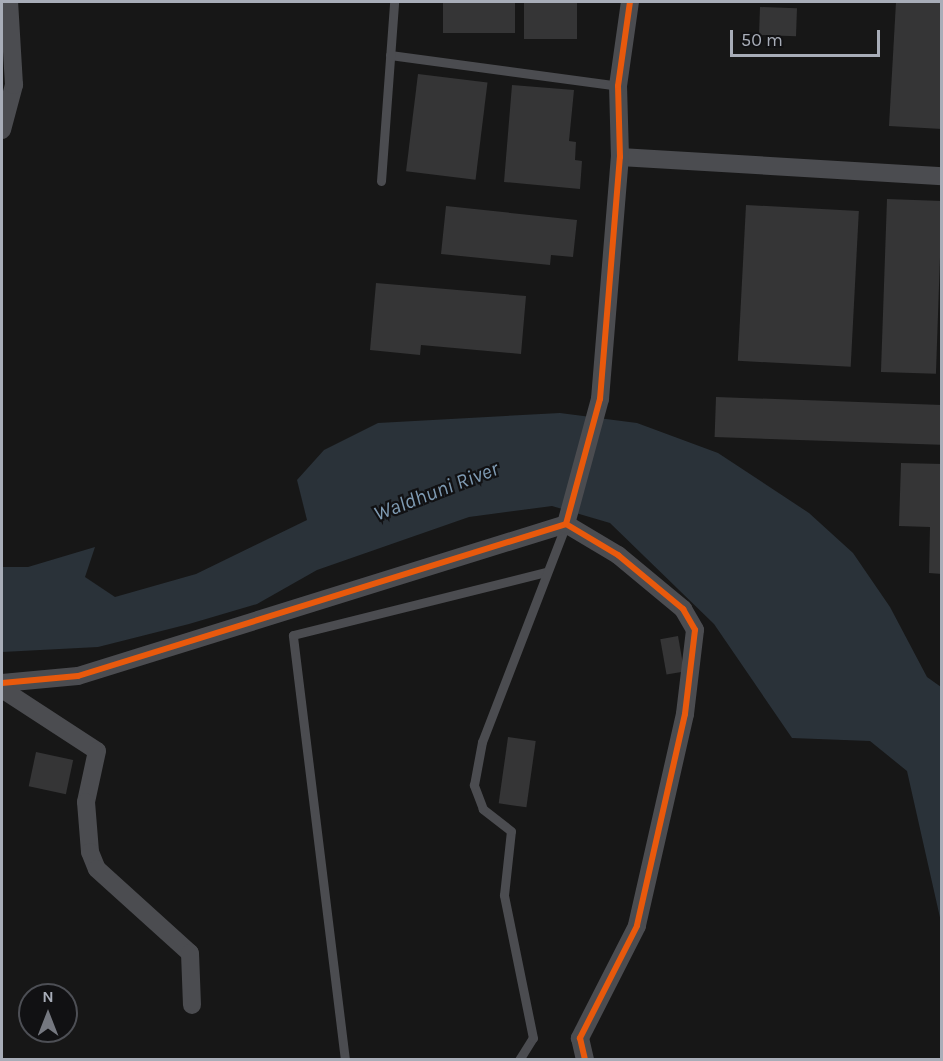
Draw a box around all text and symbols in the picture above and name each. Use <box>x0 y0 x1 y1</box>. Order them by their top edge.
scale bar <box>733 18 883 56</box>
text: 50 m <box>741 29 783 51</box>
water label: Waldhuni River <box>370 456 502 526</box>
north arrow <box>18 983 78 1043</box>
text: N <box>42 987 54 1006</box>

